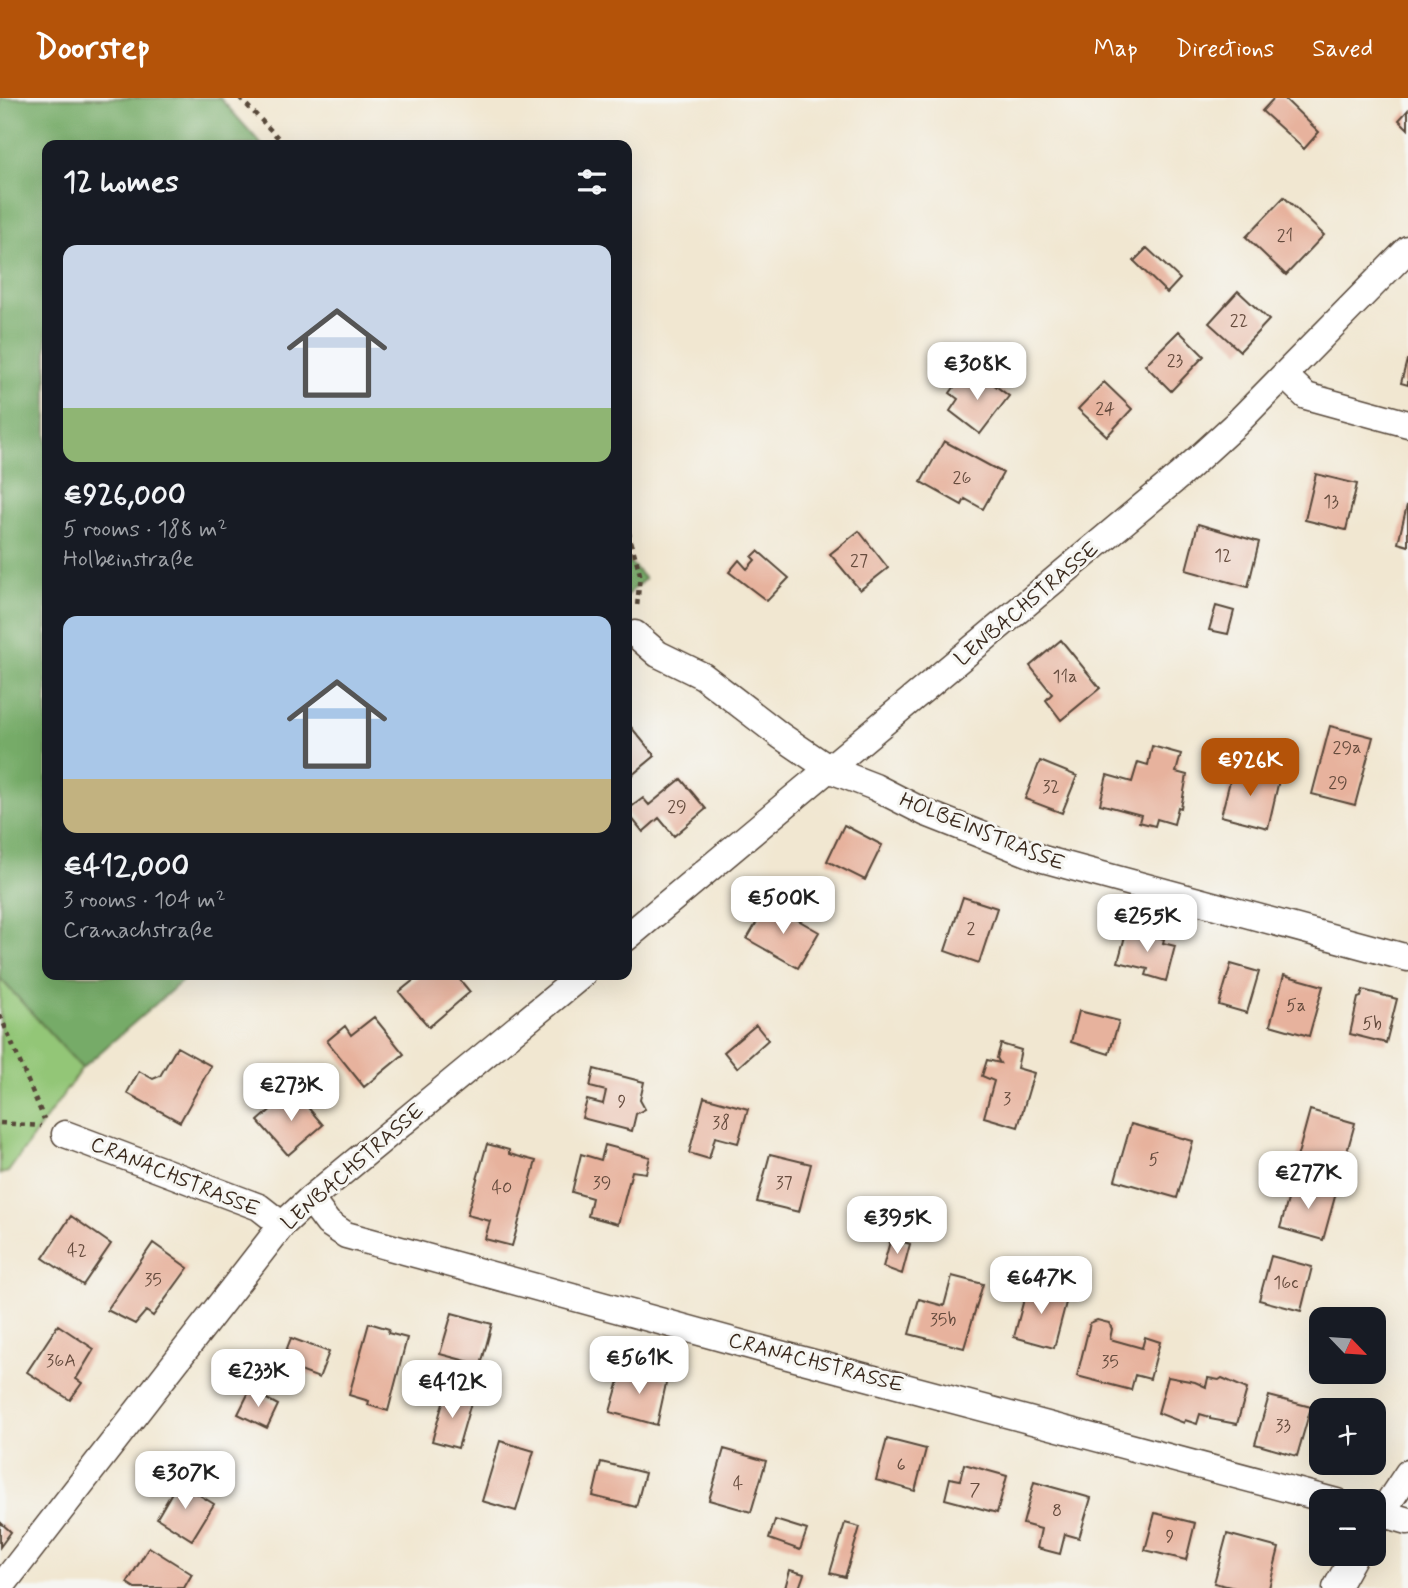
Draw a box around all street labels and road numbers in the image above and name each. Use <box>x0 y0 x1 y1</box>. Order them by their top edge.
street label: LENBACHSTRASSE <box>949 535 1105 673</box>
street label: HOLBEINSTRASSE <box>895 786 1069 878</box>
street label: LENBACHSTRASSE <box>276 1097 430 1237</box>
street label: CRANACHSTRASSE <box>86 1130 264 1224</box>
street label: CRANACHSTRASSE <box>725 1326 907 1400</box>

